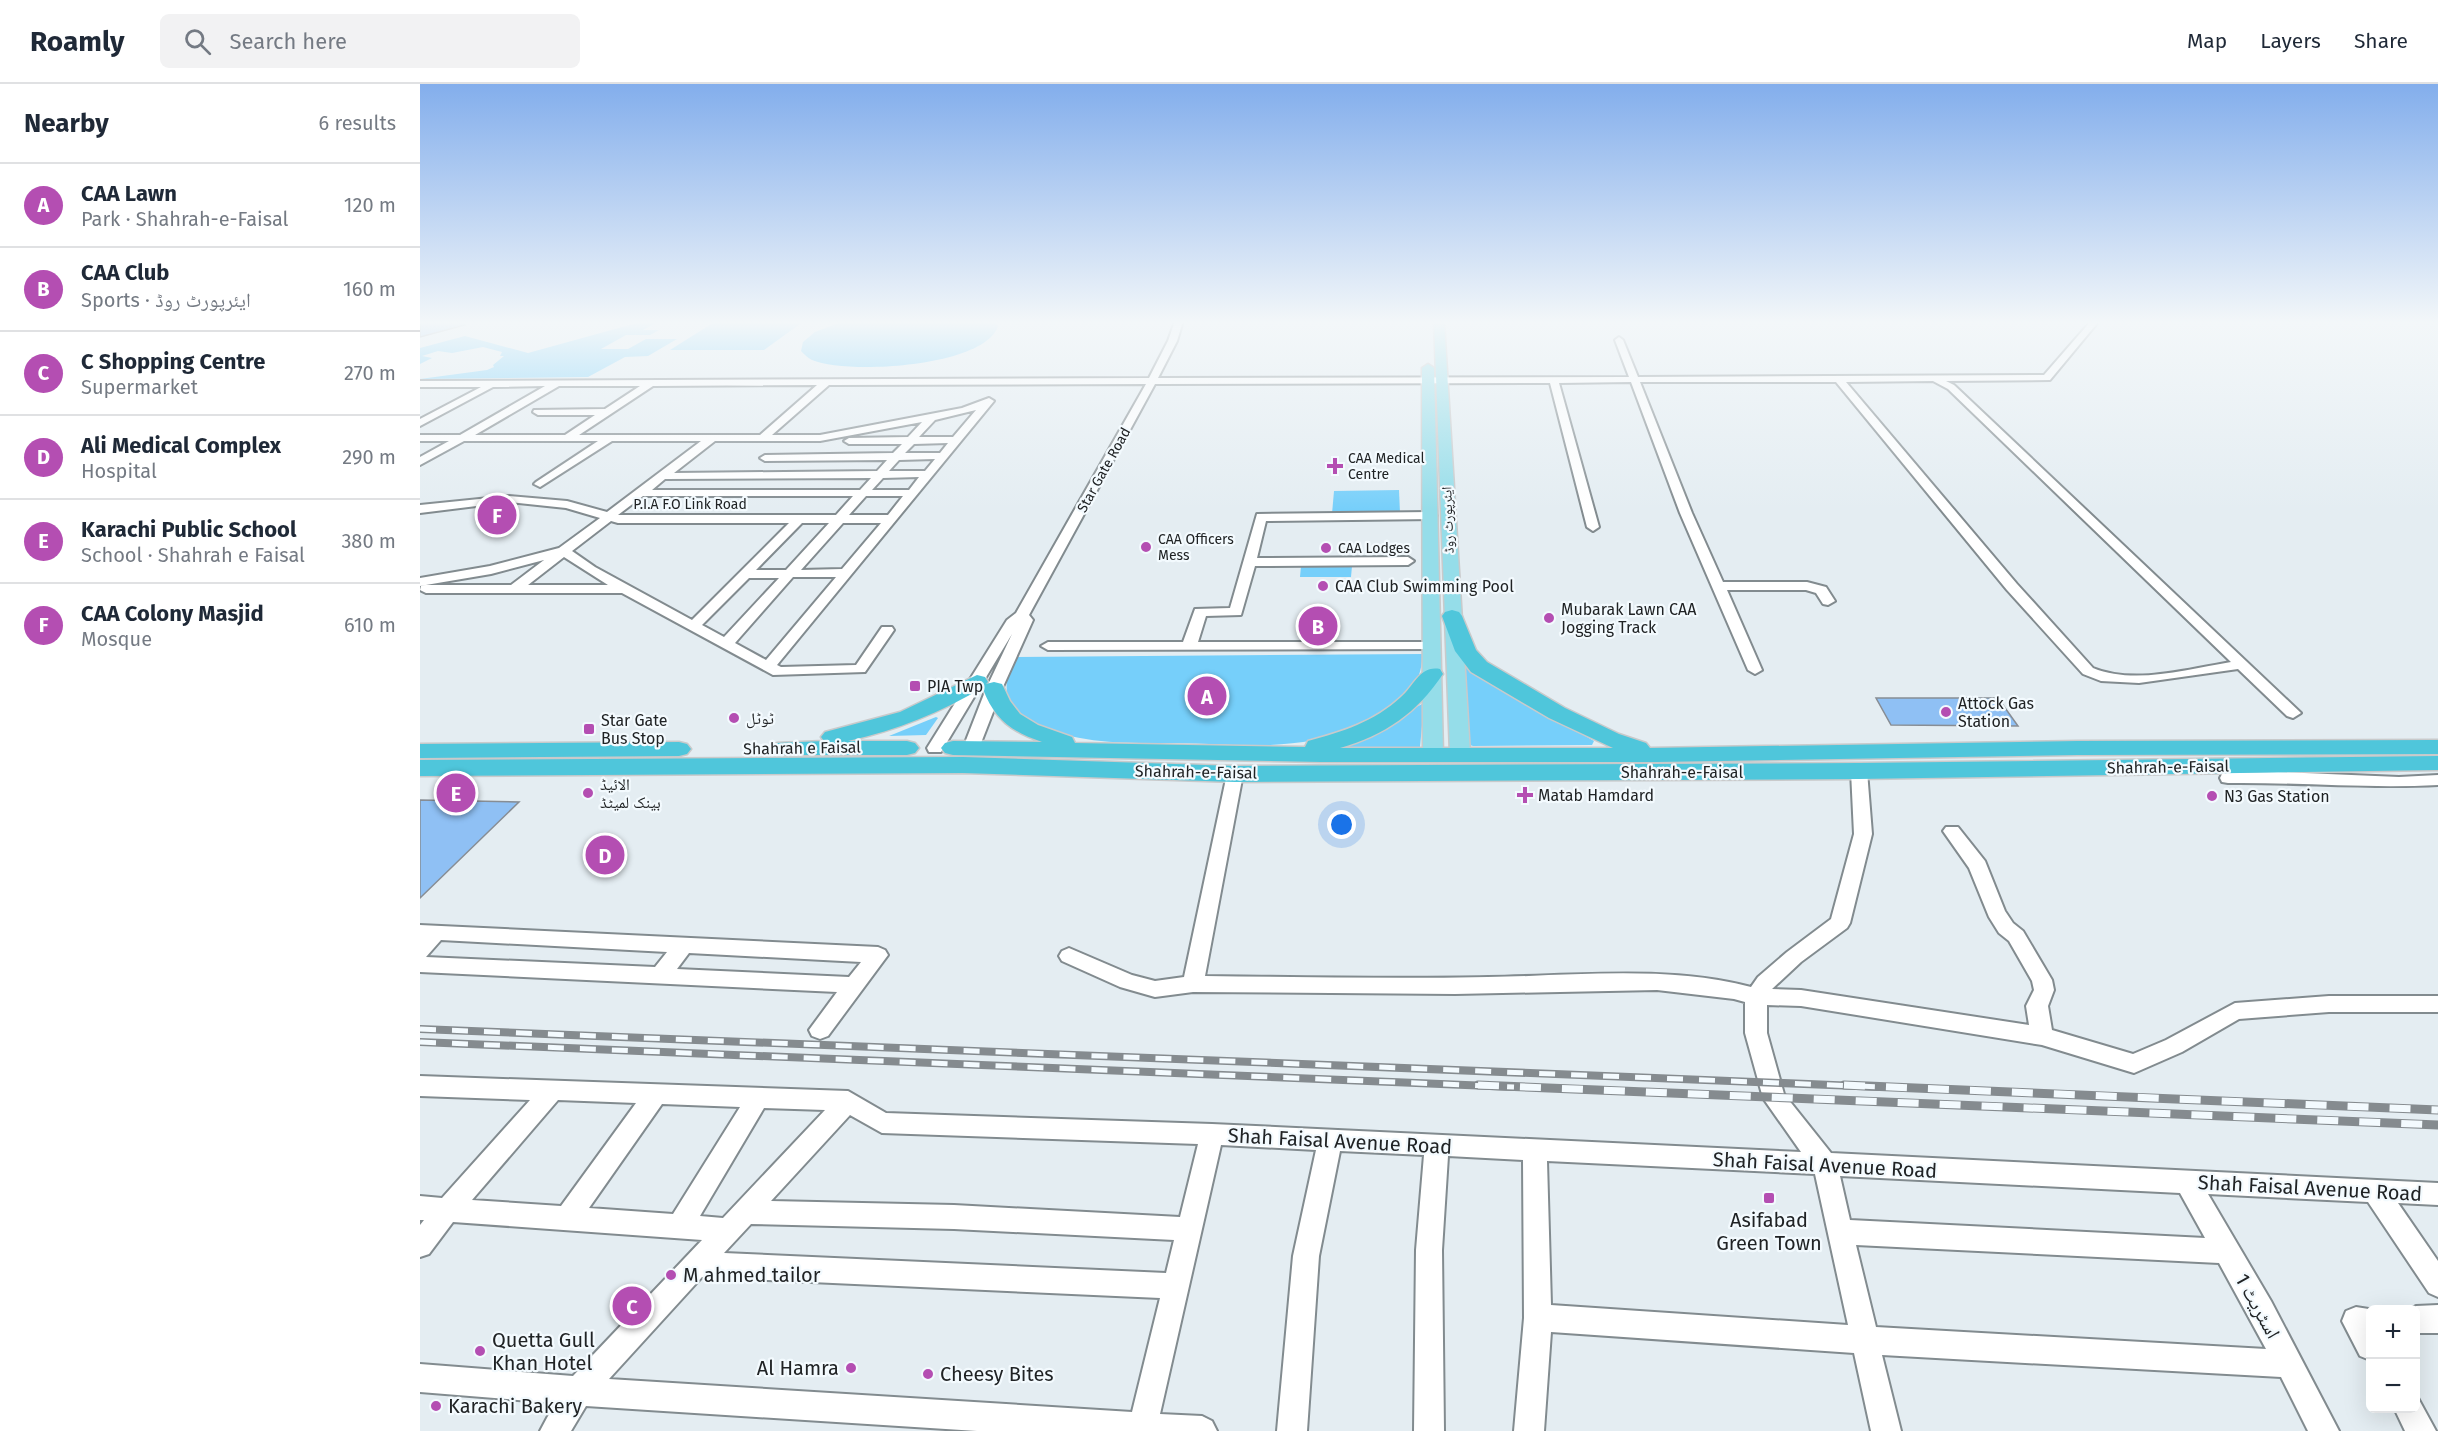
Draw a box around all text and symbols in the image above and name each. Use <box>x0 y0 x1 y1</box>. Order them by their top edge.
search box <box>160 14 580 68</box>
text: Roamly <box>30 25 124 58</box>
icon: search <box>181 25 214 58</box>
text: Search here <box>229 28 347 55</box>
text: Map <box>2187 28 2227 54</box>
text: Layers <box>2260 28 2321 54</box>
text: Share <box>2354 28 2408 54</box>
text: Nearby <box>24 108 109 139</box>
text: 6 results <box>319 111 396 135</box>
text: CAA Lawn <box>81 180 177 207</box>
text: A <box>38 193 49 217</box>
text: 120 m <box>344 193 396 217</box>
text: Park · Shahrah-e-Faisal <box>81 207 288 231</box>
text: CAA Club <box>81 259 170 286</box>
text: B <box>37 277 50 301</box>
text: 160 m <box>343 277 396 301</box>
text: Sports · ایئرپورٹ روڈ <box>81 288 251 312</box>
text: C Shopping Centre <box>81 348 265 375</box>
text: C <box>38 361 49 385</box>
text: 270 m <box>344 361 396 385</box>
text: Supermarket <box>81 375 198 399</box>
street label: Star Gate Road <box>1074 425 1134 515</box>
text: Ali Medical Complex <box>81 432 281 459</box>
text: D <box>37 445 50 469</box>
text: 290 m <box>342 445 396 469</box>
place label: CAA Medical Centre <box>1348 450 1425 483</box>
marker: CAA Medical Centre <box>1326 457 1344 475</box>
text: Hospital <box>81 459 157 483</box>
street label: ایئرپورٹ روڈ <box>1438 486 1458 554</box>
pin: F <box>478 492 517 538</box>
street label: P.I.A F.O Link Road <box>633 496 747 513</box>
text: Karachi Public School <box>81 516 296 543</box>
text: E <box>38 529 49 553</box>
text: 380 m <box>341 529 396 553</box>
place label: CAA Officers Mess <box>1158 531 1234 564</box>
marker: CAA Officers Mess <box>1139 540 1153 554</box>
place label: CAA Lodges <box>1338 540 1410 557</box>
marker: CAA Lodges <box>1319 541 1333 555</box>
text: School · Shahrah e Faisal <box>81 543 305 567</box>
place label: CAA Club Swimming Pool <box>1335 577 1514 596</box>
marker: CAA Club Swimming Pool <box>1316 579 1330 593</box>
text: CAA Colony Masjid <box>81 600 264 627</box>
place label: Mubarak Lawn CAA Jogging Track <box>1561 600 1697 637</box>
pin: B <box>1298 604 1338 648</box>
marker: Mubarak Lawn CAA Jogging Track <box>1542 611 1556 625</box>
text: F <box>39 613 48 637</box>
text: 610 m <box>344 613 396 637</box>
text: Mosque <box>81 627 152 651</box>
pin: A <box>1188 674 1226 718</box>
place label: PIA Twp <box>927 677 983 696</box>
marker: PIA Twp <box>908 679 922 693</box>
place label: Attock Gas Station <box>1958 694 2034 731</box>
marker: Attock Gas Station <box>1939 705 1953 719</box>
place label: ٹوٹل <box>746 709 774 729</box>
place label: Star Gate Bus Stop <box>601 711 668 748</box>
marker: ٹوٹل <box>727 711 741 725</box>
marker: Star Gate Bus Stop <box>582 722 596 736</box>
street label: Shahrah e Faisal <box>743 737 861 759</box>
street label: Shahrah-e-Faisal <box>2107 756 2230 778</box>
street label: Shahrah-e-Faisal <box>1135 761 1258 783</box>
street label: Shahrah-e-Faisal <box>1621 763 1743 782</box>
pin: E <box>436 770 476 816</box>
place label: الائیڈ بینک لمیٹڈ <box>600 775 661 812</box>
marker: الائیڈ بینک لمیٹڈ <box>581 786 595 800</box>
marker: Matab Hamdard <box>1516 786 1534 804</box>
place label: Matab Hamdard <box>1538 786 1654 805</box>
place label: N3 Gas Station <box>2224 787 2330 806</box>
marker: N3 Gas Station <box>2205 789 2219 803</box>
your location <box>1327 810 1356 839</box>
pin: D <box>586 832 624 878</box>
street label: Shah Faisal Avenue Road <box>1227 1123 1453 1159</box>
street label: Shah Faisal Avenue Road <box>1712 1147 1938 1183</box>
street label: Shah Faisal Avenue Road <box>2197 1170 2423 1206</box>
marker: Asifabad Green Town <box>1762 1191 1776 1205</box>
place label: Asifabad Green Town <box>1716 1208 1822 1255</box>
place label: M ahmed tailor <box>683 1263 821 1287</box>
marker: M ahmed tailor <box>664 1268 678 1282</box>
street label: اسٹریٹ 1 <box>2230 1269 2286 1343</box>
pin: C <box>612 1284 652 1328</box>
map controls <box>2366 1305 2420 1413</box>
button: + <box>2366 1305 2420 1359</box>
place label: Quetta Gull Khan Hotel <box>492 1328 595 1375</box>
marker: Quetta Gull Khan Hotel <box>473 1344 487 1358</box>
place label: Al Hamra <box>757 1356 839 1380</box>
button: − <box>2366 1359 2420 1413</box>
marker: Al Hamra <box>844 1361 858 1375</box>
place label: Cheesy Bites <box>940 1362 1054 1386</box>
marker: Cheesy Bites <box>921 1367 935 1381</box>
place label: Karachi Bakery <box>448 1394 582 1418</box>
marker: Karachi Bakery <box>429 1399 443 1413</box>

